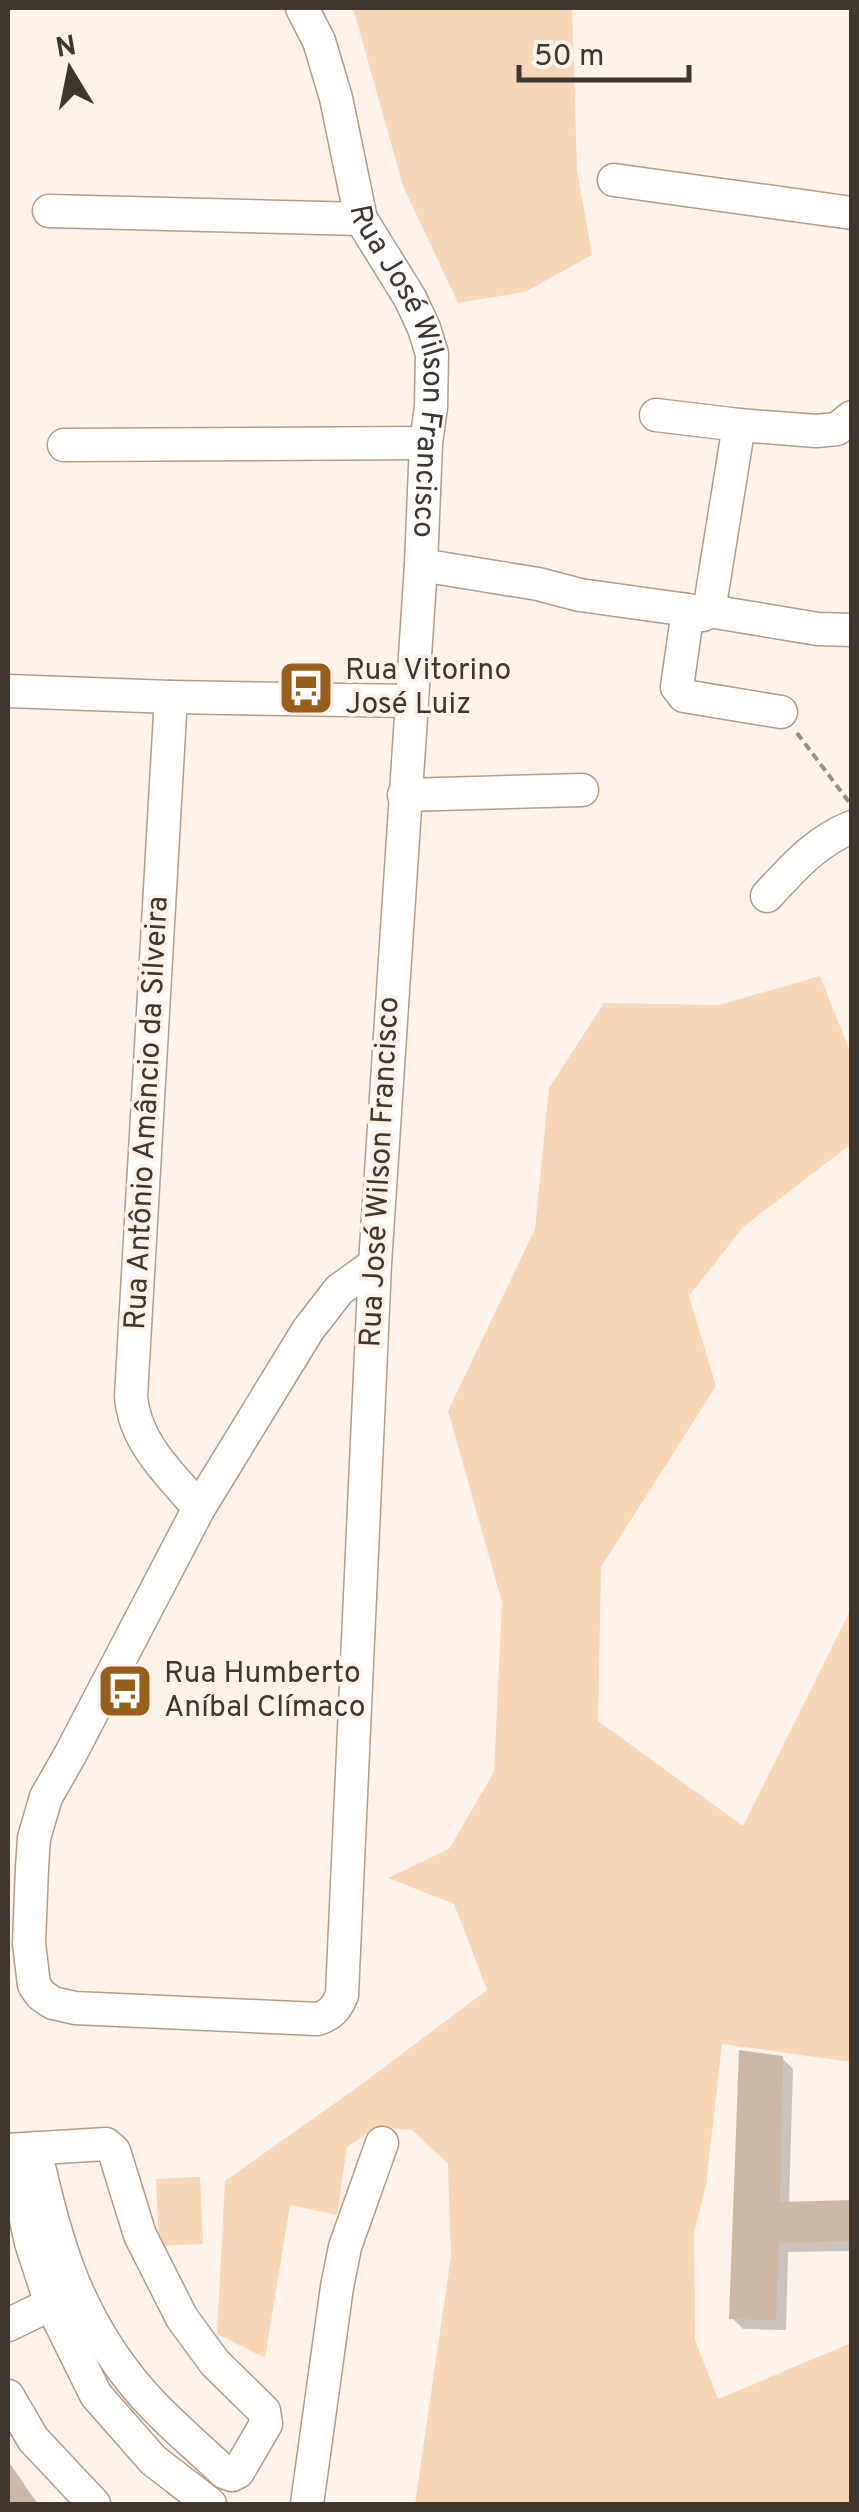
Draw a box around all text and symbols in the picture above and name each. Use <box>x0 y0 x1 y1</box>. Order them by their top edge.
north arrow <box>20 20 120 120</box>
scale bar <box>519 20 689 82</box>
text: N <box>53 29 79 68</box>
text: 50 m <box>534 39 604 76</box>
street label: Rua José Wilson Francisco <box>340 202 450 539</box>
place label: Rua Vitorino José Luiz <box>345 653 511 724</box>
bus stop icon: Rua Vitorino José Luiz <box>276 658 336 718</box>
street label: Rua Antônio Amâncio da Silveira <box>118 895 178 1331</box>
street label: Rua José Wilson Francisco <box>353 996 409 1348</box>
place label: Rua Humberto Aníbal Clímaco <box>164 1656 366 1727</box>
bus stop icon: Rua Humberto Aníbal Clímaco <box>95 1661 155 1721</box>

